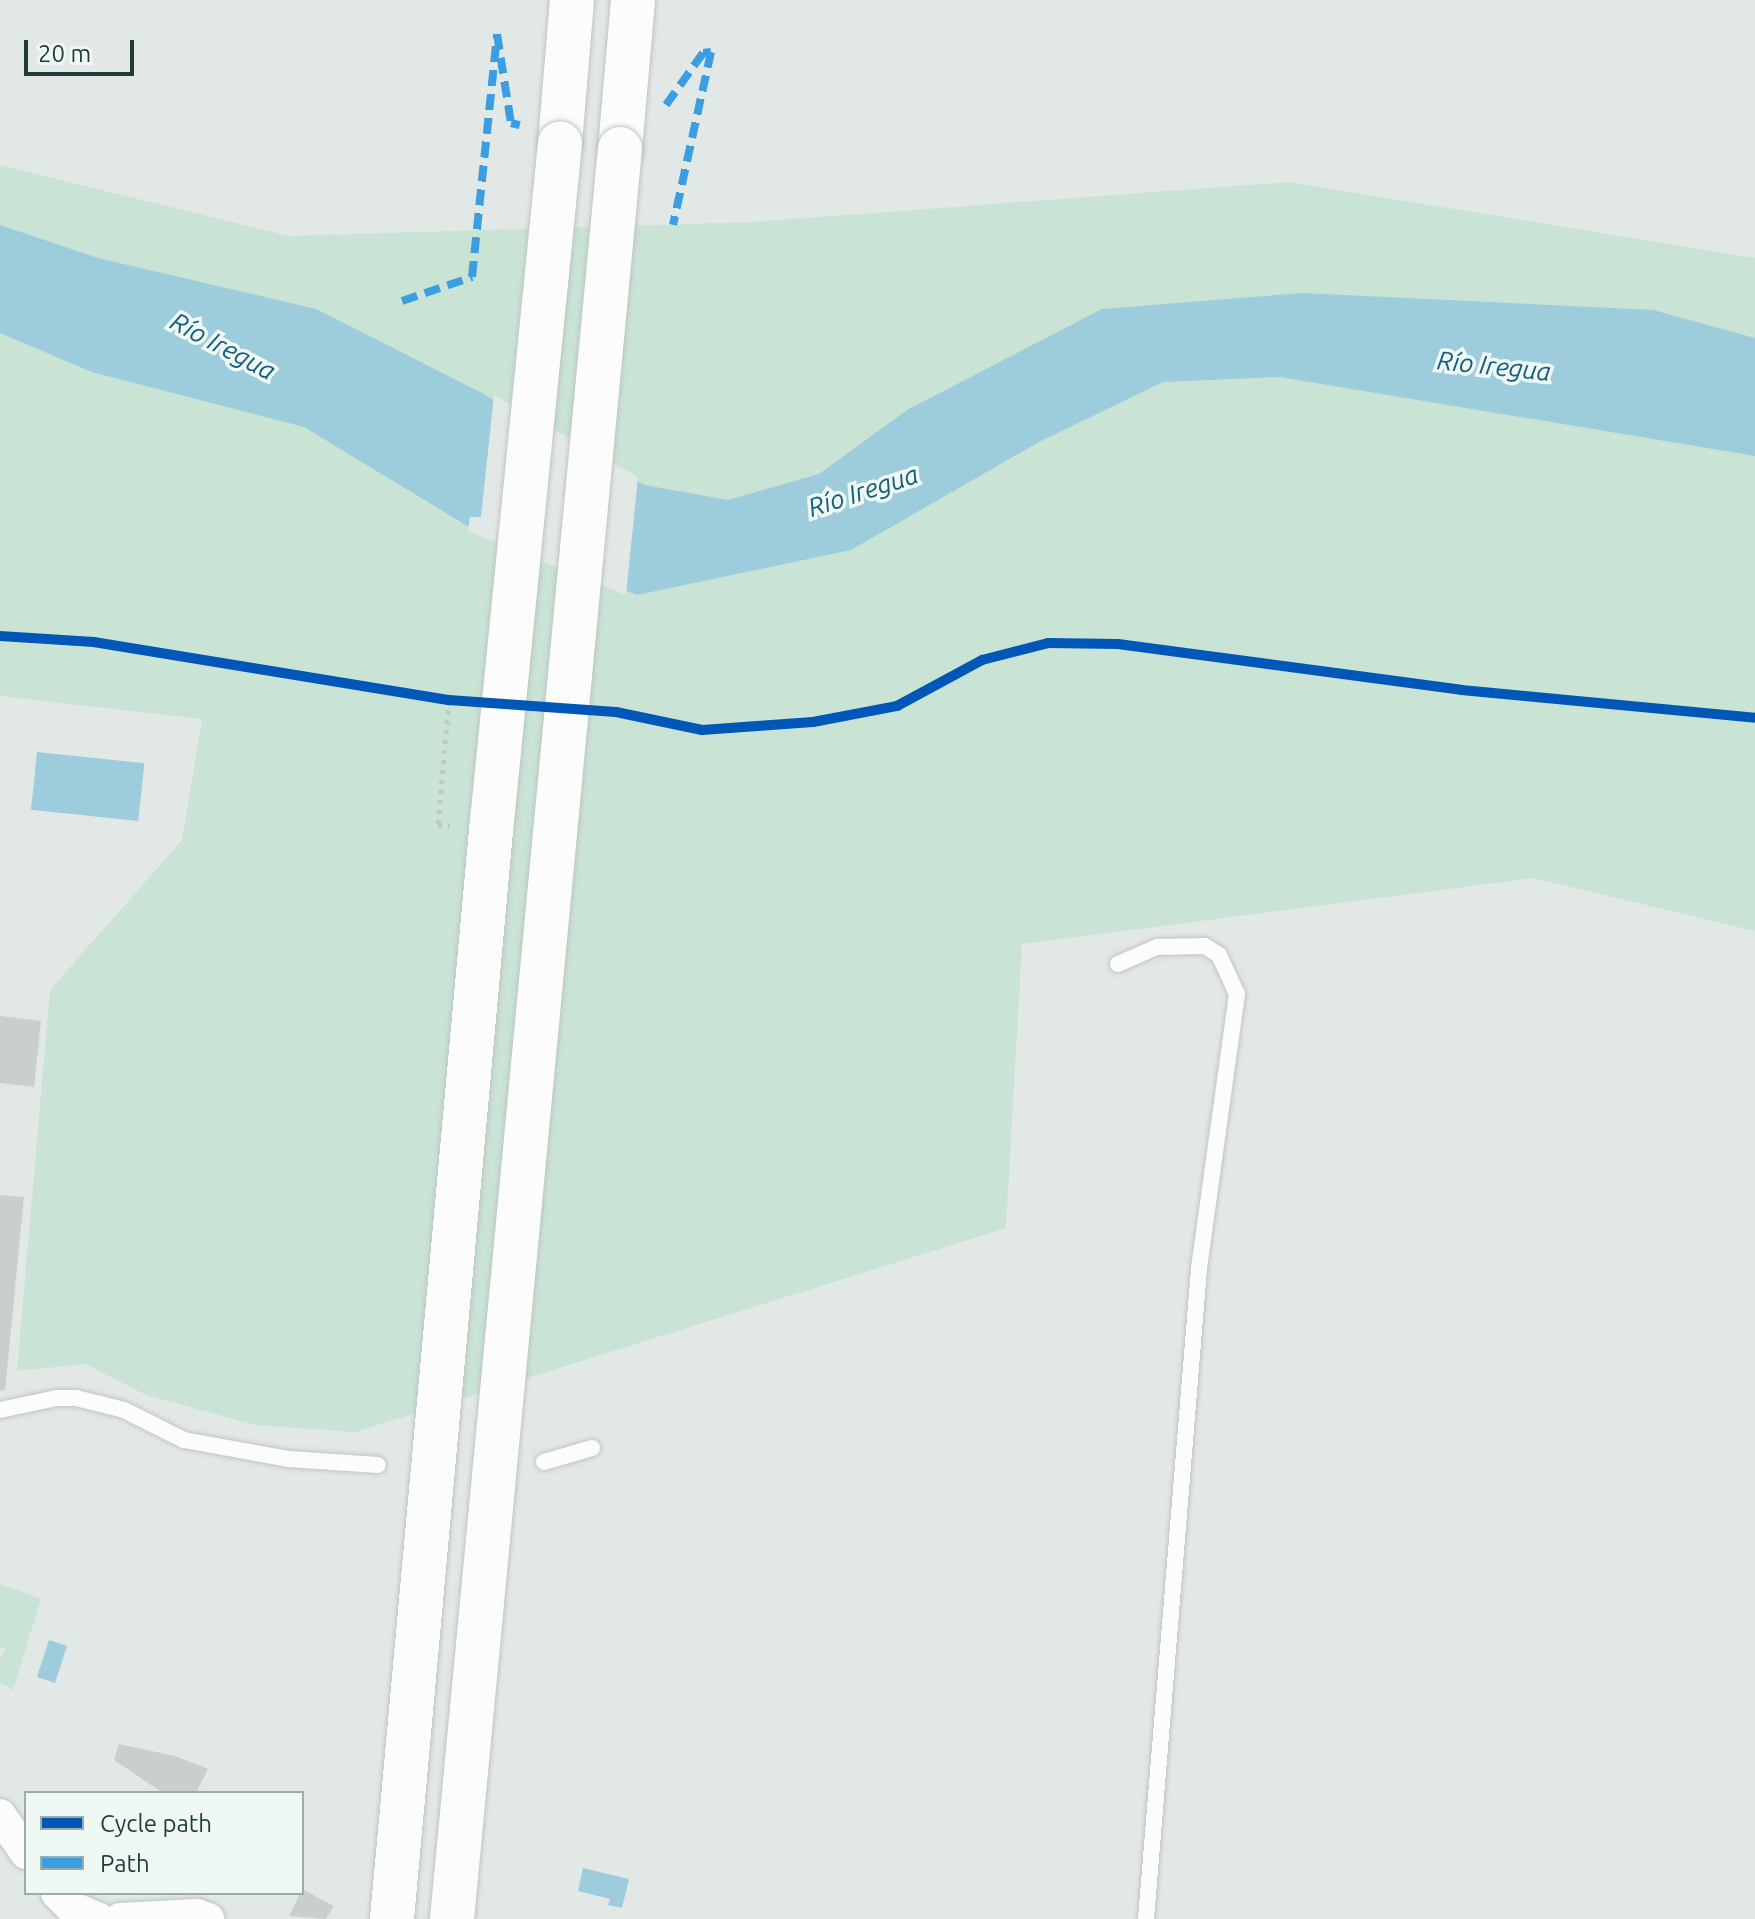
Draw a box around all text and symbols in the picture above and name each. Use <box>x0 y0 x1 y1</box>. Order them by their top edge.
scale bar <box>28 24 138 74</box>
text: 20 m <box>38 40 91 67</box>
water label: Río Iregua <box>165 305 281 387</box>
water label: Río Iregua <box>1436 345 1552 387</box>
water label: Río Iregua <box>804 459 922 523</box>
legend <box>24 1791 304 1895</box>
text: Cycle path <box>100 1810 212 1837</box>
text: Path <box>100 1850 150 1877</box>

